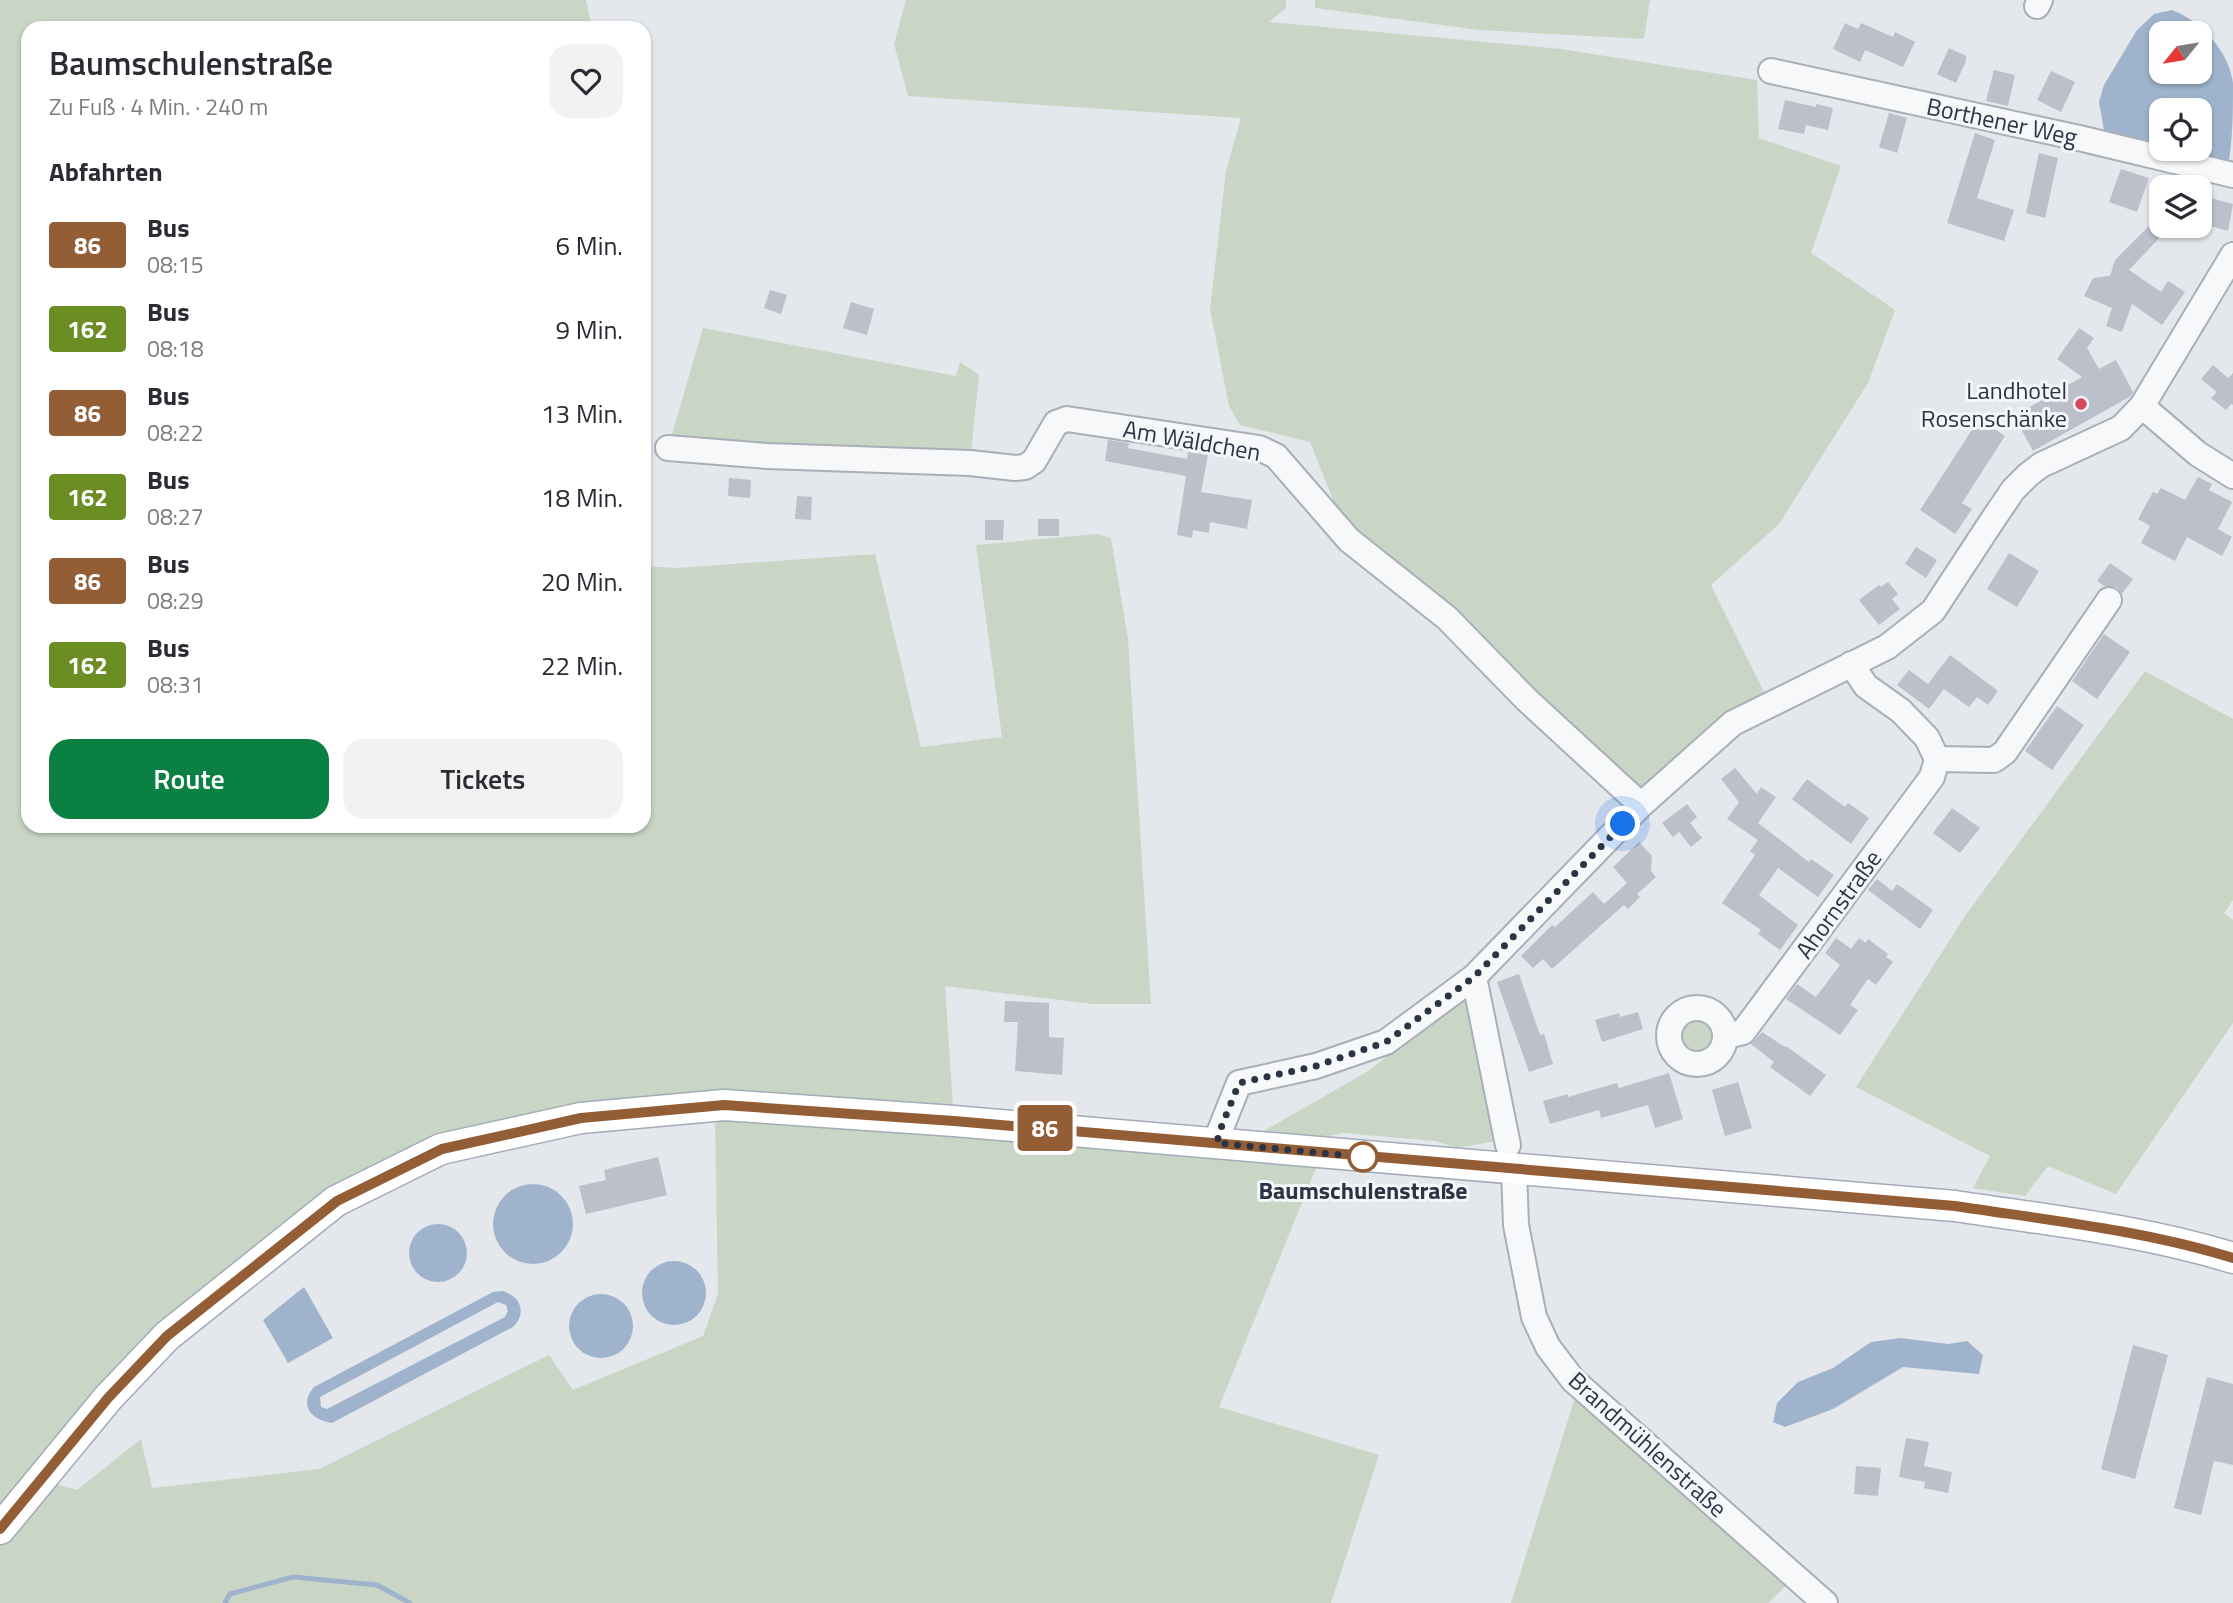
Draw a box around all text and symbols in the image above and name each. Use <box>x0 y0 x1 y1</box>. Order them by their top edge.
north arrow <box>2149 21 2212 84</box>
map controls <box>2149 21 2212 238</box>
text: Baumschulenstraße <box>49 38 333 88</box>
button: heart <box>549 44 623 118</box>
street label: Borthener Weg <box>1923 87 2081 155</box>
text: Zu Fuß · 4 Min. · 240 m <box>49 89 268 124</box>
button: locate <box>2149 98 2212 161</box>
text: Abfahrten <box>49 152 163 191</box>
button: layers <box>2149 175 2212 238</box>
text: Bus <box>147 208 189 247</box>
text: 6 Min. <box>556 226 623 265</box>
text: 86 <box>74 227 101 263</box>
text: 08:15 <box>147 247 204 282</box>
text: Bus <box>147 292 189 331</box>
text: 9 Min. <box>556 310 623 349</box>
text: 162 <box>67 311 108 347</box>
text: 08:18 <box>147 331 204 366</box>
place label: Landhotel Rosenschänke <box>1921 372 2067 436</box>
text: Bus <box>147 376 189 415</box>
text: 13 Min. <box>541 394 623 433</box>
text: 86 <box>74 395 101 431</box>
marker: Landhotel Rosenschänke <box>2073 396 2089 412</box>
street label: Am Wäldchen <box>1120 410 1264 470</box>
text: 08:22 <box>147 415 204 450</box>
text: Bus <box>147 460 189 499</box>
text: 18 Min. <box>541 478 623 517</box>
text: 162 <box>67 479 108 515</box>
text: 08:27 <box>147 499 204 534</box>
text: Bus <box>147 544 189 583</box>
text: 20 Min. <box>541 562 623 601</box>
text: 86 <box>74 563 101 599</box>
text: 08:29 <box>147 583 204 618</box>
text: Bus <box>147 628 189 667</box>
text: 22 Min. <box>541 646 623 685</box>
text: 162 <box>67 647 108 683</box>
text: 08:31 <box>147 667 204 702</box>
button: Route <box>49 739 329 819</box>
button: Tickets <box>343 739 623 819</box>
your location <box>1605 806 1640 841</box>
street label: Ahornstraße <box>1786 842 1890 966</box>
line badge: 86 <box>1014 1105 1076 1151</box>
text: 86 <box>1032 1110 1058 1146</box>
marker: Baumschulenstraße <box>1348 1142 1378 1172</box>
place label: Baumschulenstraße <box>1258 1172 1468 1208</box>
street label: Brandmühlenstraße <box>1561 1363 1735 1525</box>

